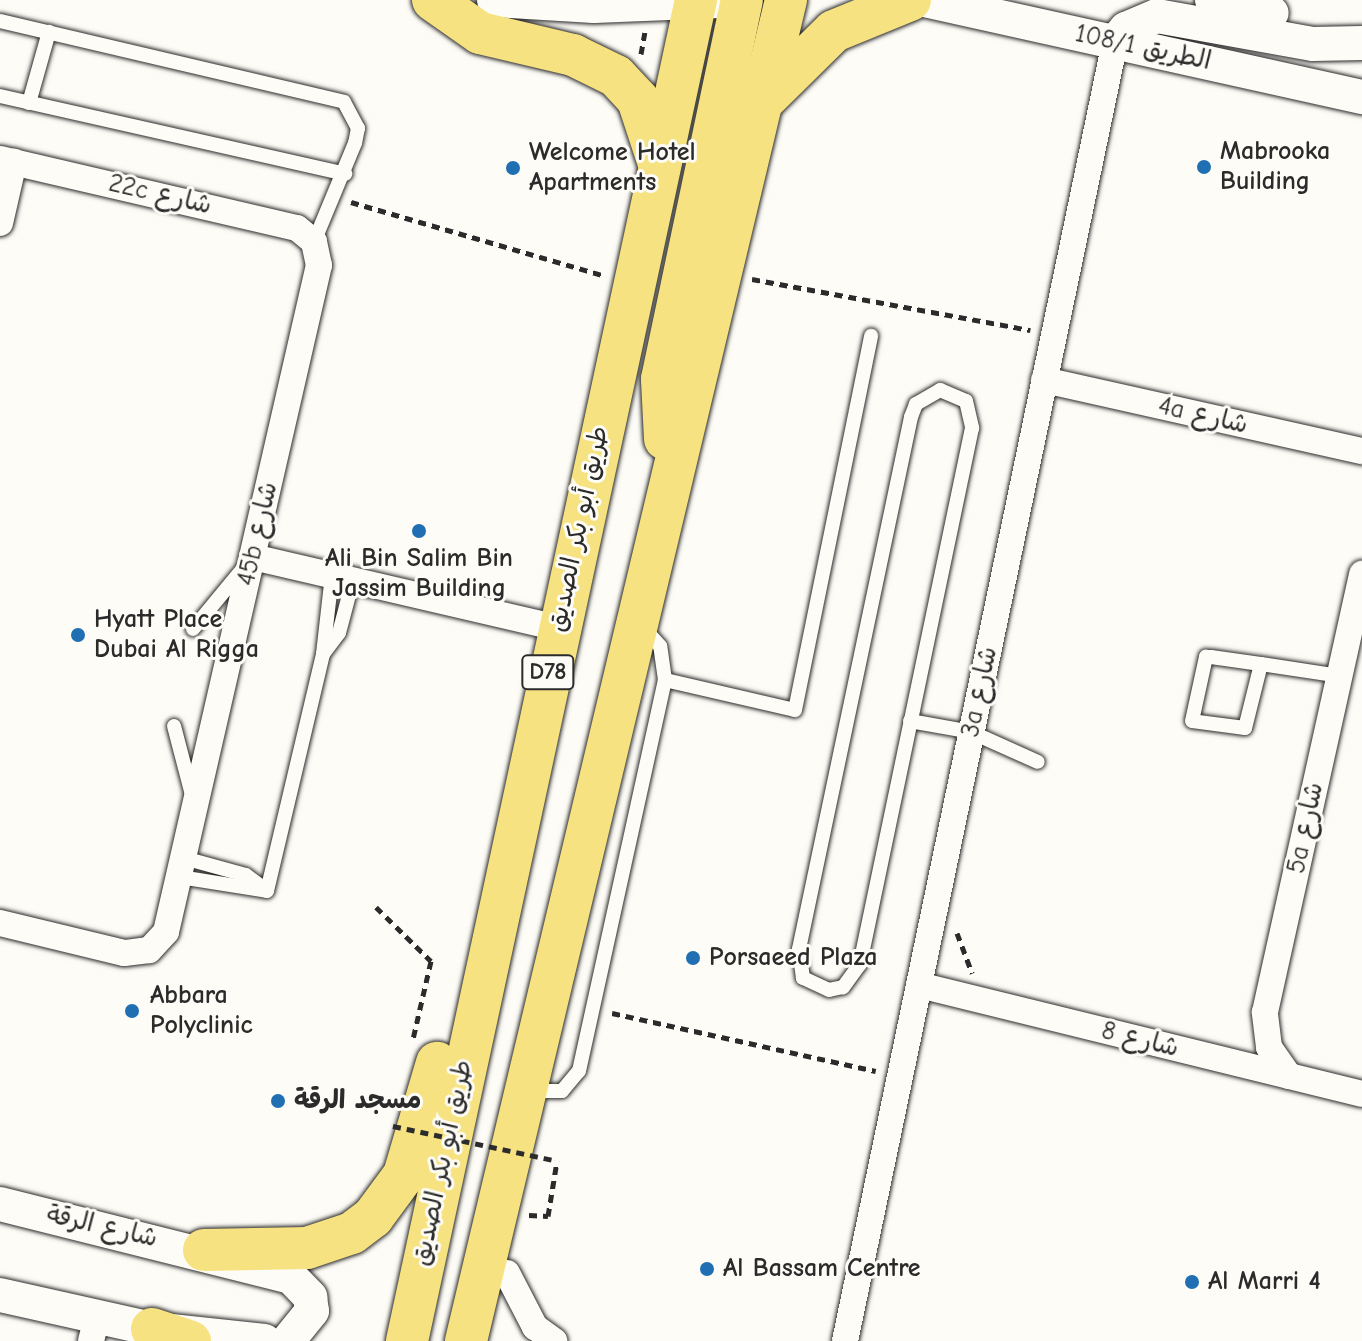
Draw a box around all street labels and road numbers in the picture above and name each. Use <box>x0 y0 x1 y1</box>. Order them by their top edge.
street label: 108/1 الطريق <box>1072 18 1214 78</box>
street label: 22c شارع <box>105 168 215 222</box>
street label: 4a شارع <box>1155 391 1251 441</box>
street label: طريق أبو بكر الصديق <box>542 423 616 635</box>
street label: 45b شارع <box>231 479 285 589</box>
street label: 3a شارع <box>955 644 1005 740</box>
road number: D78 <box>520 652 576 692</box>
street label: 5a شارع <box>1281 780 1331 876</box>
street label: شارع 8 <box>1098 1015 1182 1065</box>
street label: طريق أبو بكر الصديق <box>406 1057 480 1269</box>
street label: شارع الرقة <box>44 1199 160 1255</box>

